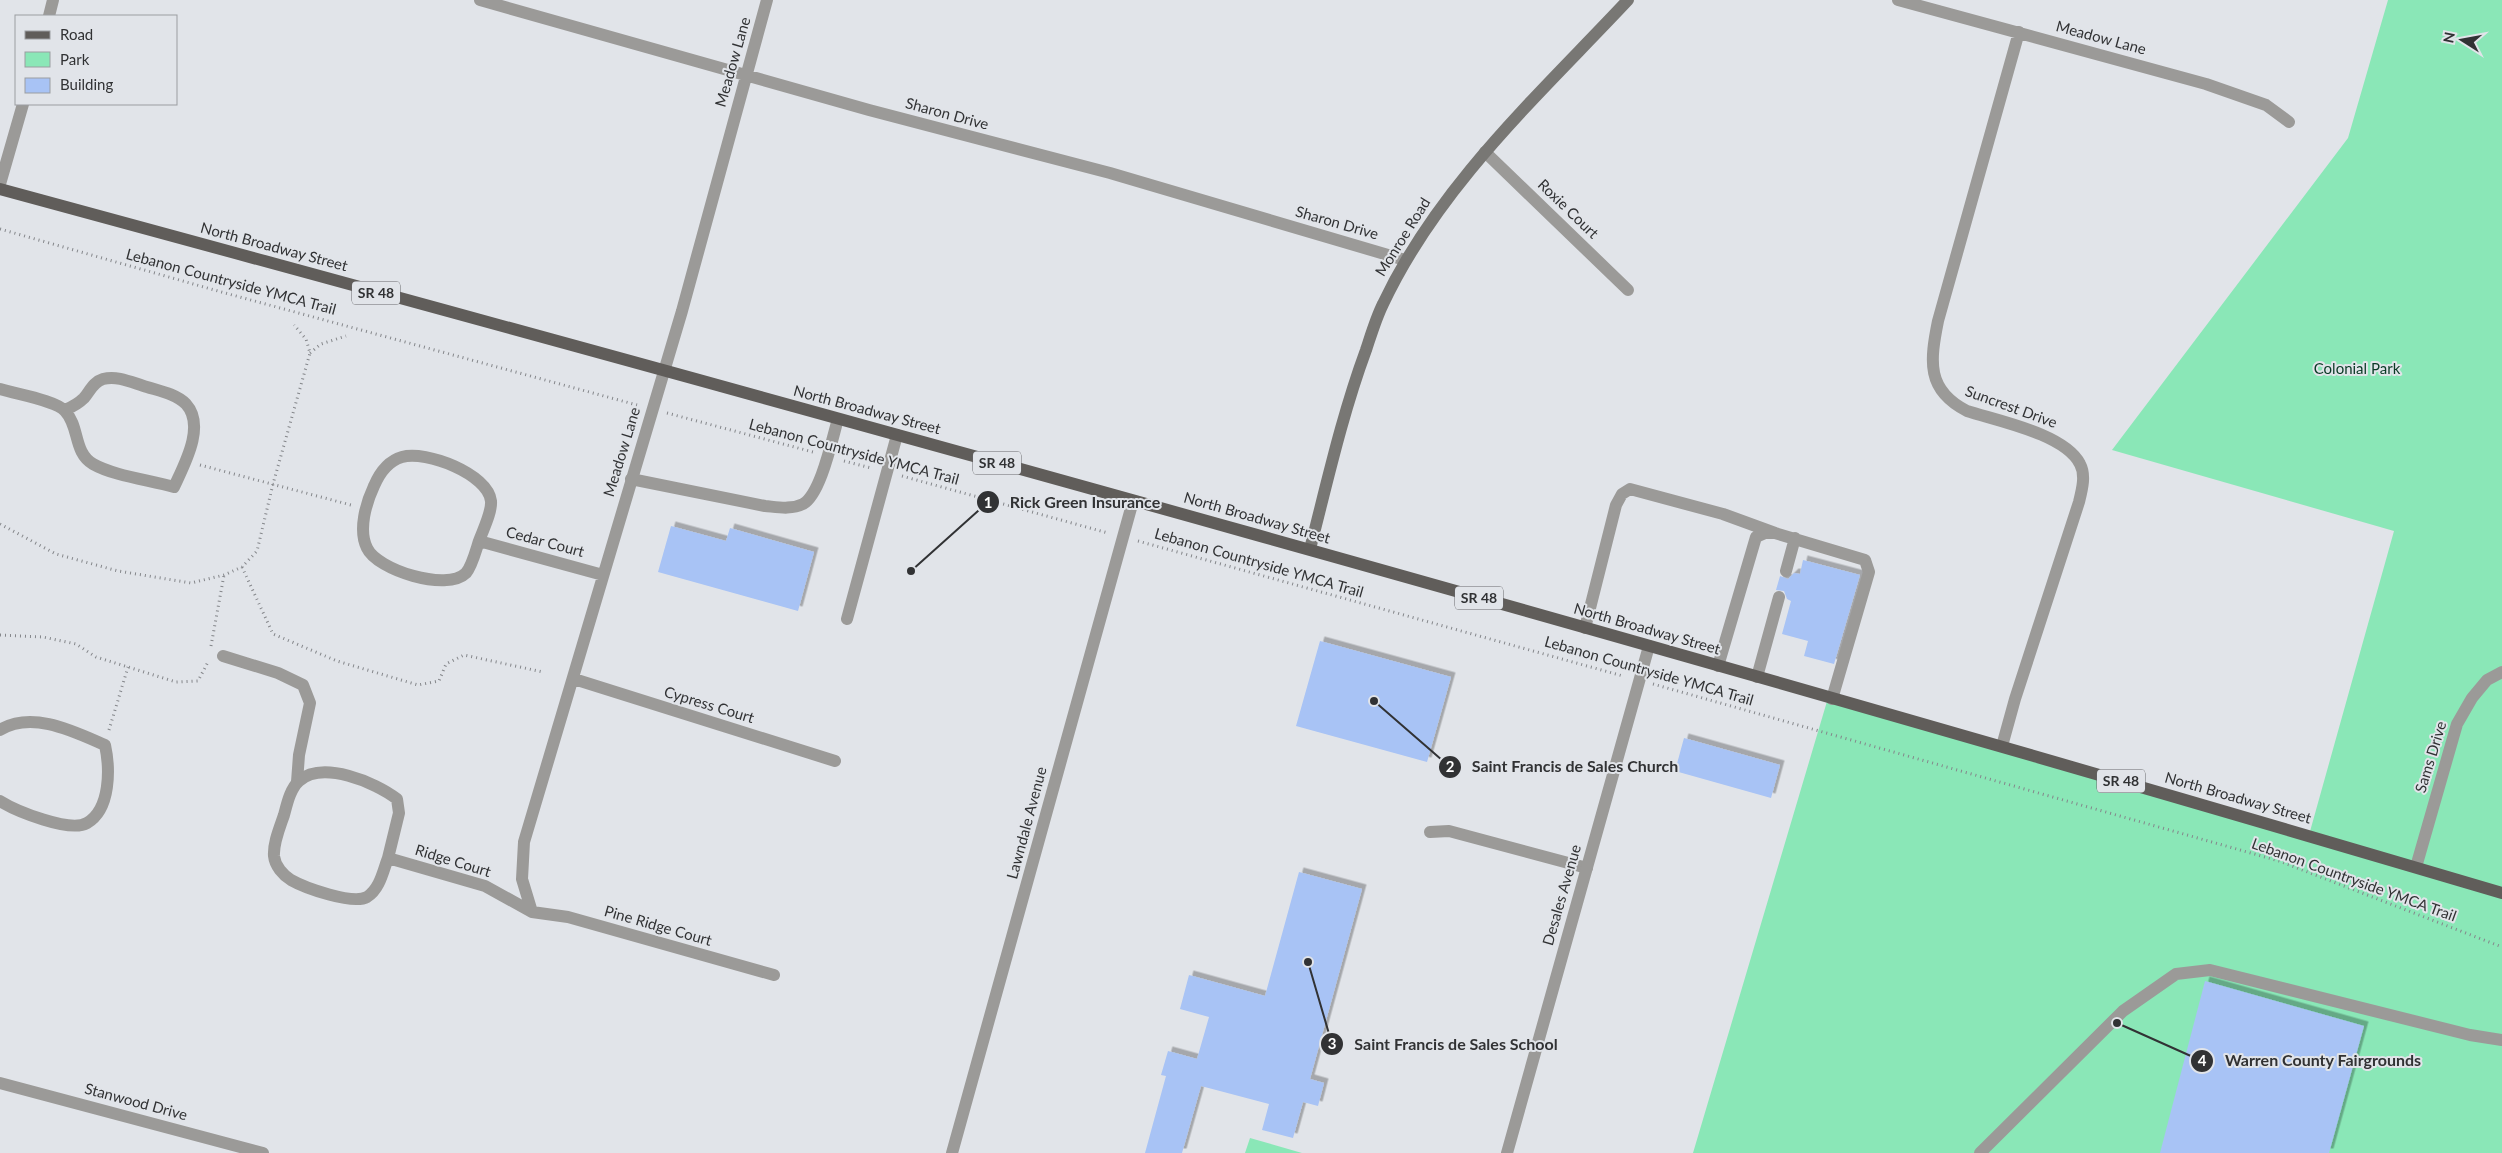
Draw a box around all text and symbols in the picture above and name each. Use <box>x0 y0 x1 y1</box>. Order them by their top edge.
legend <box>15 15 178 105</box>
street label: Meadow Lane <box>711 15 753 109</box>
north arrow <box>2437 15 2487 65</box>
street label: Meadow Lane <box>2054 16 2148 58</box>
text: Road <box>60 25 93 43</box>
text: N <box>2439 31 2458 44</box>
text: Park <box>60 50 90 68</box>
text: Building <box>60 75 113 93</box>
street label: Sharon Drive <box>904 93 991 133</box>
street label: Roxie Court <box>1535 175 1603 242</box>
street label: Monroe Road <box>1371 194 1433 279</box>
street label: Sharon Drive <box>1294 202 1381 242</box>
street label: North Broadway Street <box>199 218 350 274</box>
street label: Lebanon Countryside YMCA Trail <box>124 244 338 318</box>
road number: SR 48 <box>352 282 400 304</box>
park label: Colonial Park <box>2314 359 2401 377</box>
street label: North Broadway Street <box>792 381 943 437</box>
street label: Suncrest Drive <box>1963 381 2060 431</box>
street label: Meadow Lane <box>599 405 643 499</box>
street label: Lebanon Countryside YMCA Trail <box>747 414 961 488</box>
road number: SR 48 <box>973 452 1021 474</box>
callout: Rick Green Insurance <box>975 487 1171 518</box>
street label: North Broadway Street <box>1182 488 1333 547</box>
text: Rick Green Insurance <box>1010 492 1161 511</box>
text: 1 <box>984 493 992 511</box>
street label: Cedar Court <box>504 522 587 560</box>
street label: Lebanon Countryside YMCA Trail <box>1153 524 1366 601</box>
road number: SR 48 <box>1455 586 1503 610</box>
street label: North Broadway Street <box>1572 599 1723 658</box>
street label: Lebanon Countryside YMCA Trail <box>1543 632 1756 709</box>
street label: Cypress Court <box>662 682 757 726</box>
street label: Sams Drive <box>2411 719 2449 795</box>
callout: Saint Francis de Sales Church <box>1437 751 1689 782</box>
text: Saint Francis de Sales Church <box>1472 756 1678 775</box>
text: 2 <box>1446 757 1455 775</box>
street label: Lawndale Avenue <box>1002 765 1050 881</box>
street label: North Broadway Street <box>2163 768 2314 827</box>
road number: SR 48 <box>2097 769 2145 792</box>
street label: Lebanon Countryside YMCA Trail <box>2249 834 2459 925</box>
street label: Ridge Court <box>413 840 494 880</box>
street label: Desales Avenue <box>1538 842 1584 947</box>
street label: Pine Ridge Court <box>602 901 715 949</box>
callout: Saint Francis de Sales School <box>1319 1029 1567 1060</box>
text: 3 <box>1328 1034 1336 1052</box>
text: Saint Francis de Sales School <box>1354 1034 1558 1053</box>
callout: Warren County Fairgrounds <box>2190 1045 2431 1076</box>
text: Warren County Fairgrounds <box>2225 1050 2421 1069</box>
text: 4 <box>2198 1051 2207 1069</box>
street label: Stanwood Drive <box>83 1079 190 1123</box>

